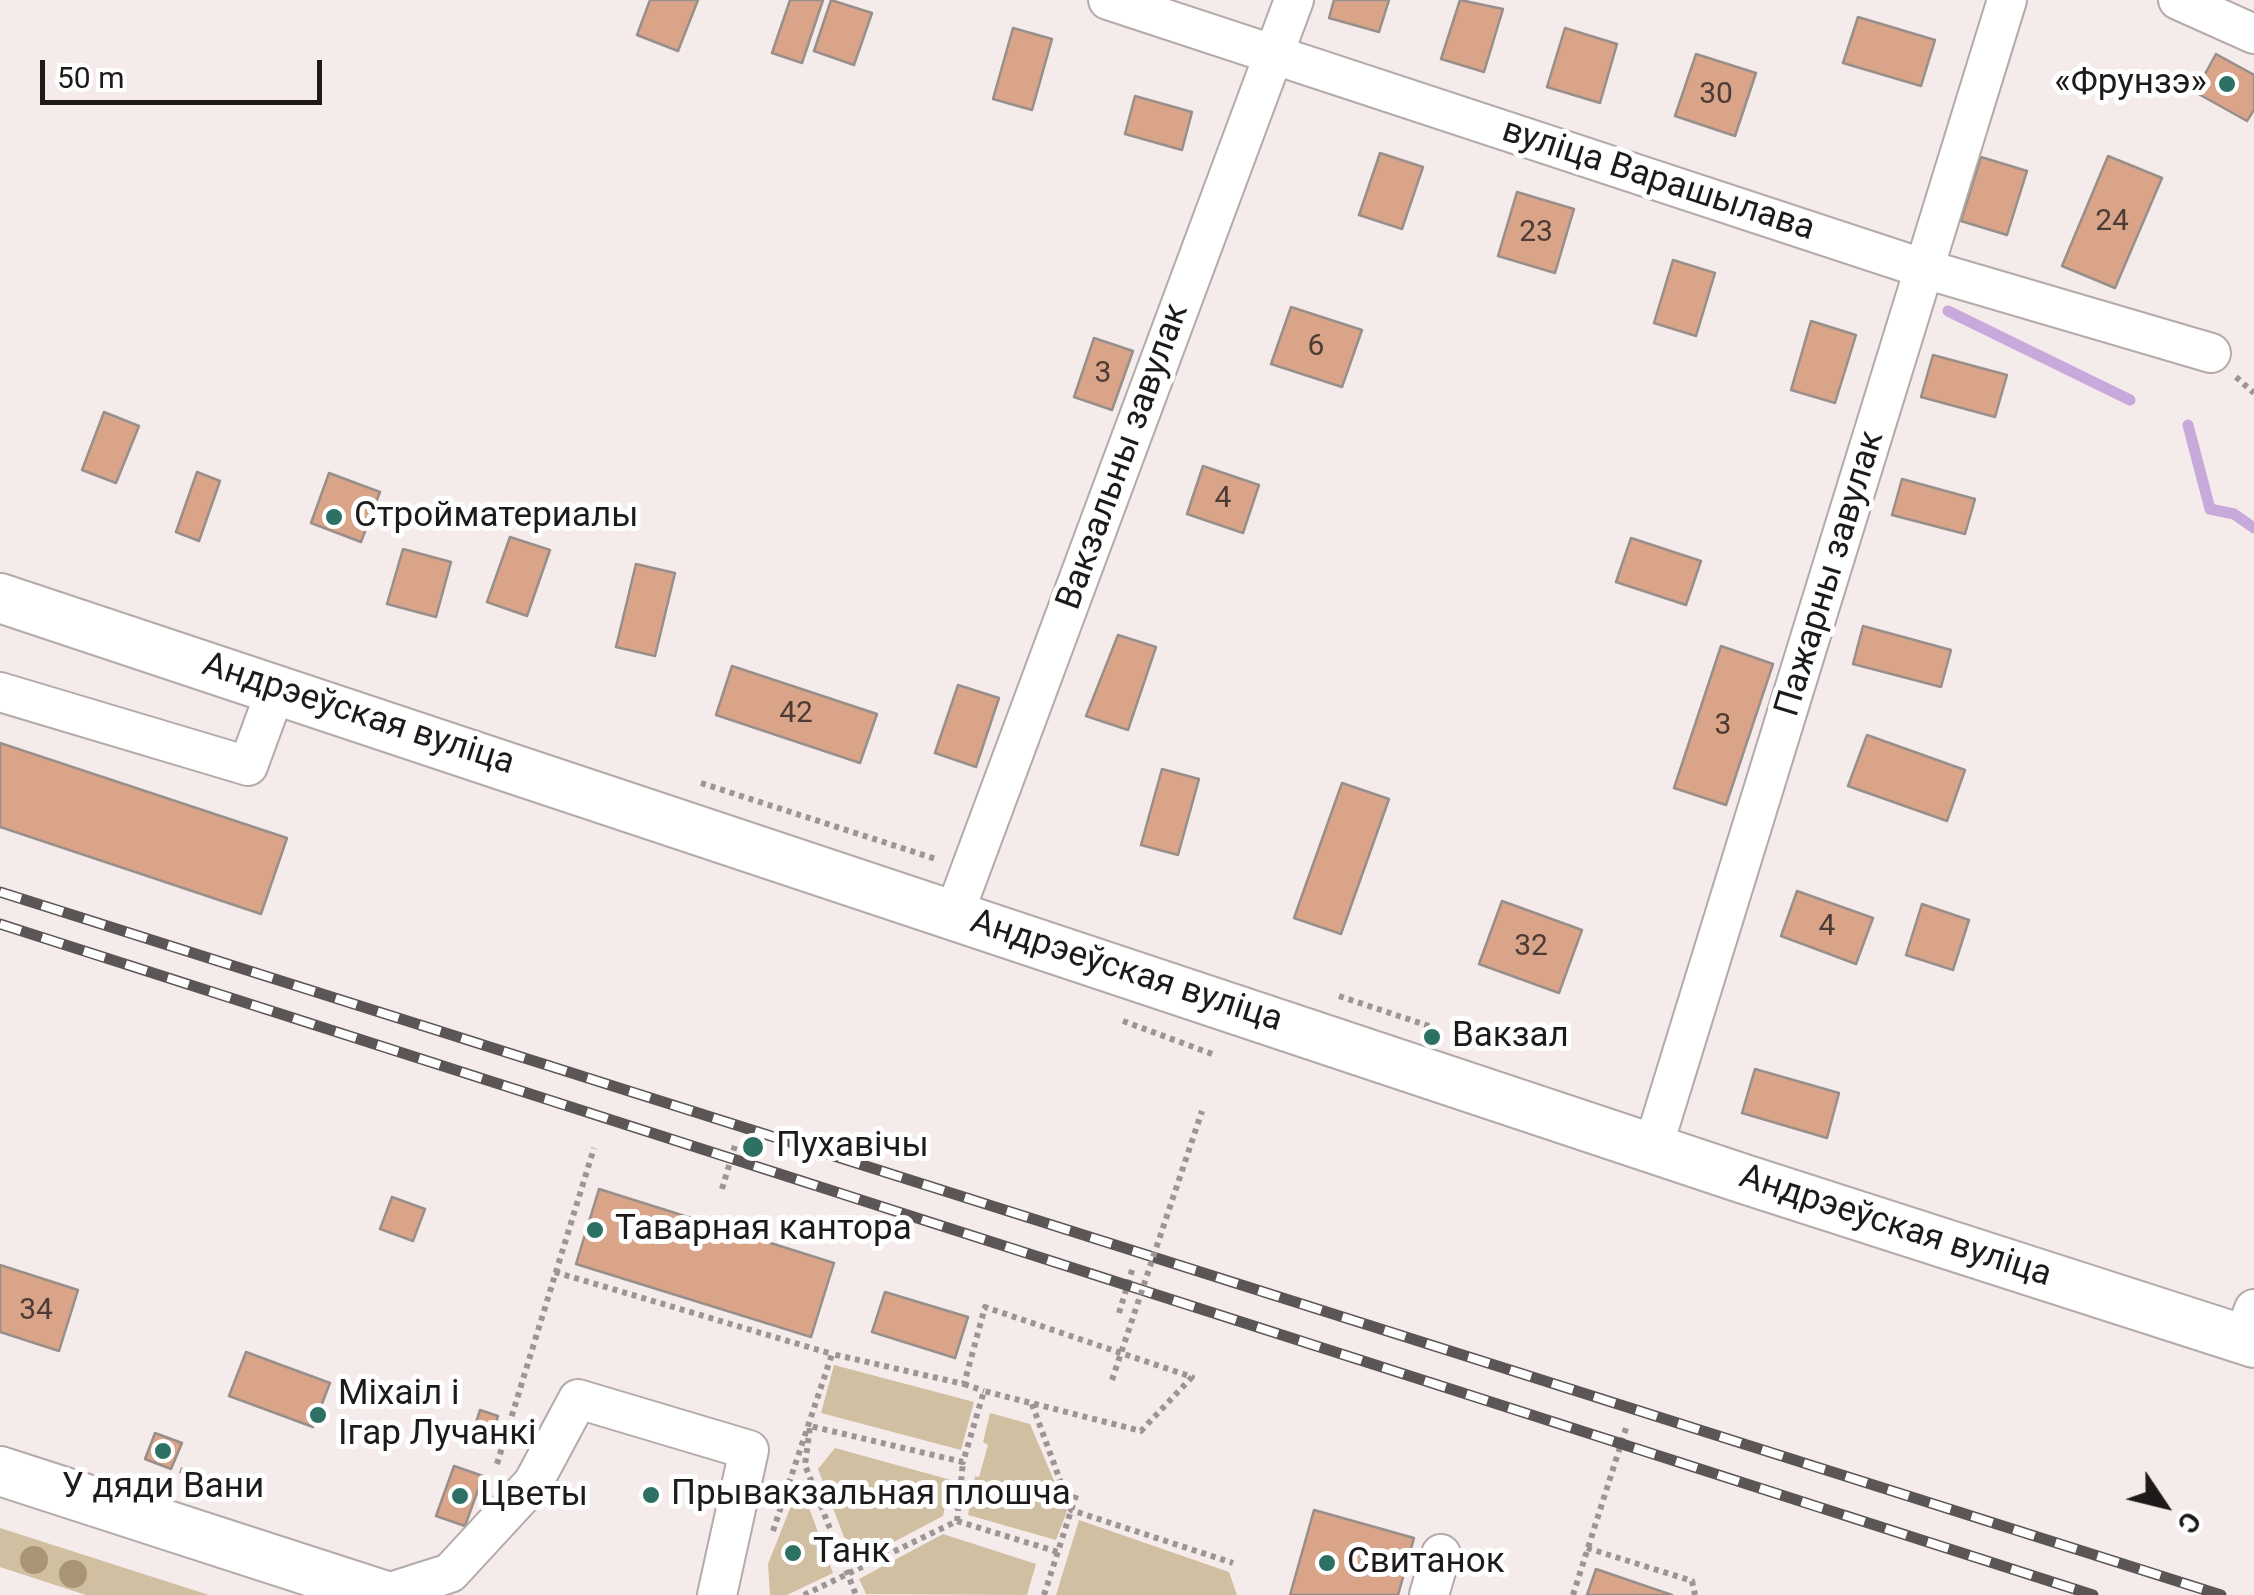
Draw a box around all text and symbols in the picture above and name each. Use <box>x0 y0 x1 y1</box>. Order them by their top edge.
scale bar <box>45 40 328 102</box>
text: 50 m <box>57 60 124 95</box>
place label: «Фрунзэ» <box>2054 63 2207 105</box>
marker: «Фрунзэ» <box>2216 73 2238 95</box>
house number: 30 <box>1699 77 1733 113</box>
street label: вуліца Варашылава <box>1496 111 1820 251</box>
house number: 24 <box>2095 204 2129 240</box>
house number: 23 <box>1519 215 1553 251</box>
street label: Вакзальны завулак <box>1049 298 1199 616</box>
house number: 6 <box>1308 329 1324 365</box>
house number: 3 <box>1095 356 1111 392</box>
street label: Пажарны завулак <box>1768 426 1894 722</box>
house number: 4 <box>1215 481 1231 517</box>
place label: Стройматериалы <box>354 496 638 538</box>
marker: Стройматериалы <box>323 506 345 528</box>
street label: Андрэеўская вуліца <box>197 645 519 785</box>
house number: 42 <box>779 696 813 732</box>
house number: 3 <box>1715 708 1731 744</box>
street label: Андрэеўская вуліца <box>965 902 1287 1042</box>
house number: 4 <box>1819 909 1835 945</box>
house number: 32 <box>1514 929 1548 965</box>
place label: Вакзал <box>1452 1016 1569 1058</box>
marker: Вакзал <box>1421 1026 1443 1048</box>
place label: Пухавічы <box>776 1126 929 1168</box>
marker: Пухавічы <box>740 1134 766 1160</box>
street label: Андрэеўская вуліца <box>1734 1157 2056 1297</box>
place label: Таварная кантора <box>615 1209 912 1251</box>
marker: Таварная кантора <box>584 1219 606 1241</box>
house number: 34 <box>19 1293 53 1329</box>
place label: Міхаіл і Ігар Лучанкі <box>338 1374 537 1456</box>
marker: Міхаіл і Ігар Лучанкі <box>307 1404 329 1426</box>
marker: У дяди Вани <box>152 1440 174 1462</box>
north arrow <box>2114 1455 2214 1555</box>
place label: У дяди Вани <box>62 1467 264 1509</box>
place label: Прывакзальная плошча <box>671 1474 1071 1516</box>
place label: Цветы <box>480 1475 588 1517</box>
marker: Прывакзальная плошча <box>640 1484 662 1506</box>
marker: Цветы <box>449 1485 471 1507</box>
text: С <box>2170 1506 2208 1539</box>
place label: Танк <box>813 1532 890 1574</box>
marker: Танк <box>782 1542 804 1564</box>
place label: Свитанок <box>1347 1542 1505 1584</box>
marker: Свитанок <box>1316 1552 1338 1574</box>

